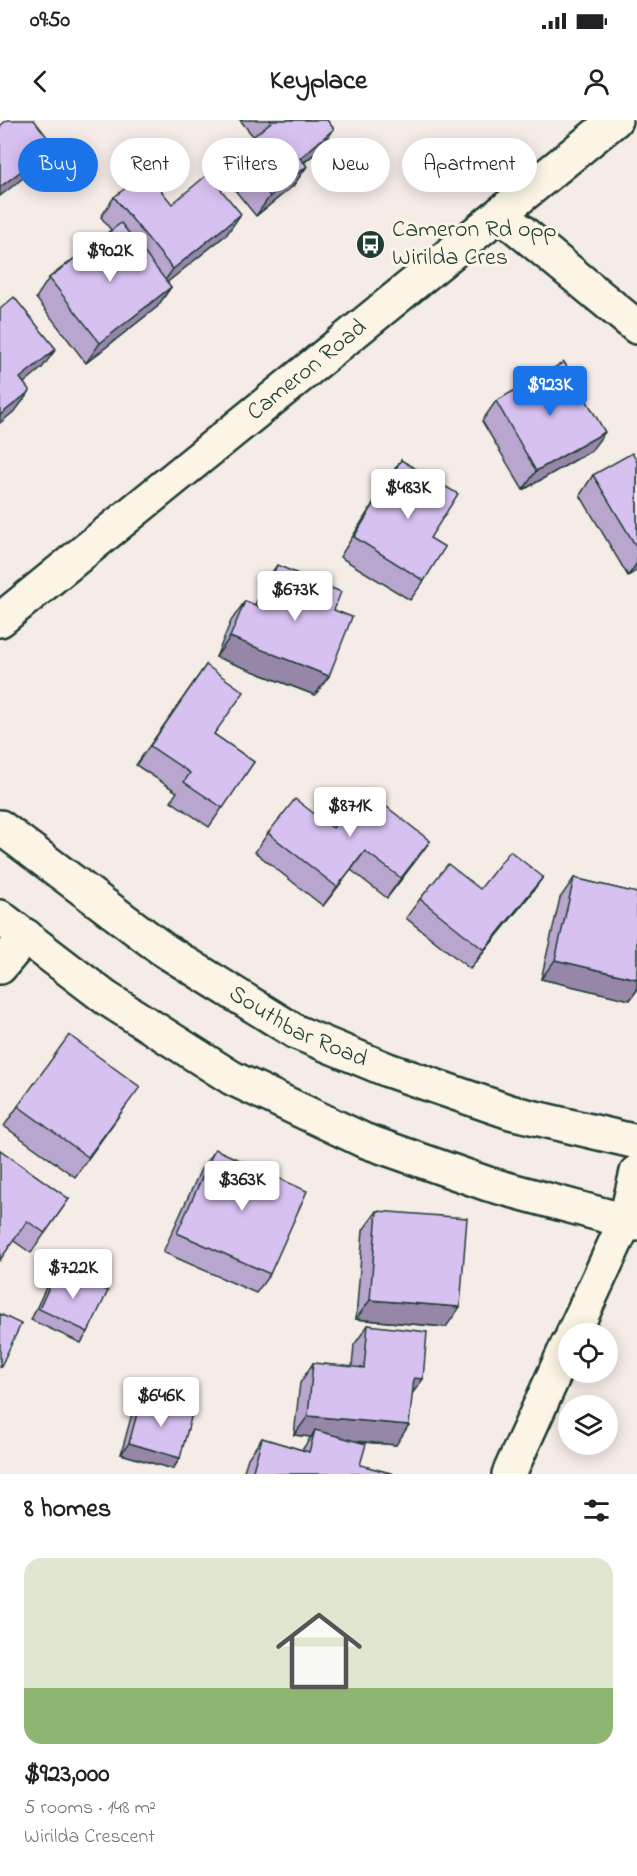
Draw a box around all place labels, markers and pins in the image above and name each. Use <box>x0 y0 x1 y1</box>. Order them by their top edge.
place label: Cameron Rd opp Wirilda Cres <box>392 213 557 276</box>
bus stop icon: Cameron Rd opp Wirilda Cres <box>355 228 387 260</box>
pin: $902K <box>68 232 152 283</box>
pin: $923K <box>508 366 592 417</box>
pin: $483K <box>366 469 450 520</box>
pin: $673K <box>253 571 337 622</box>
pin: $871K <box>308 787 392 838</box>
pin: $363K <box>200 1161 284 1212</box>
pin: $722K <box>31 1249 115 1300</box>
pin: $646K <box>119 1377 203 1428</box>

